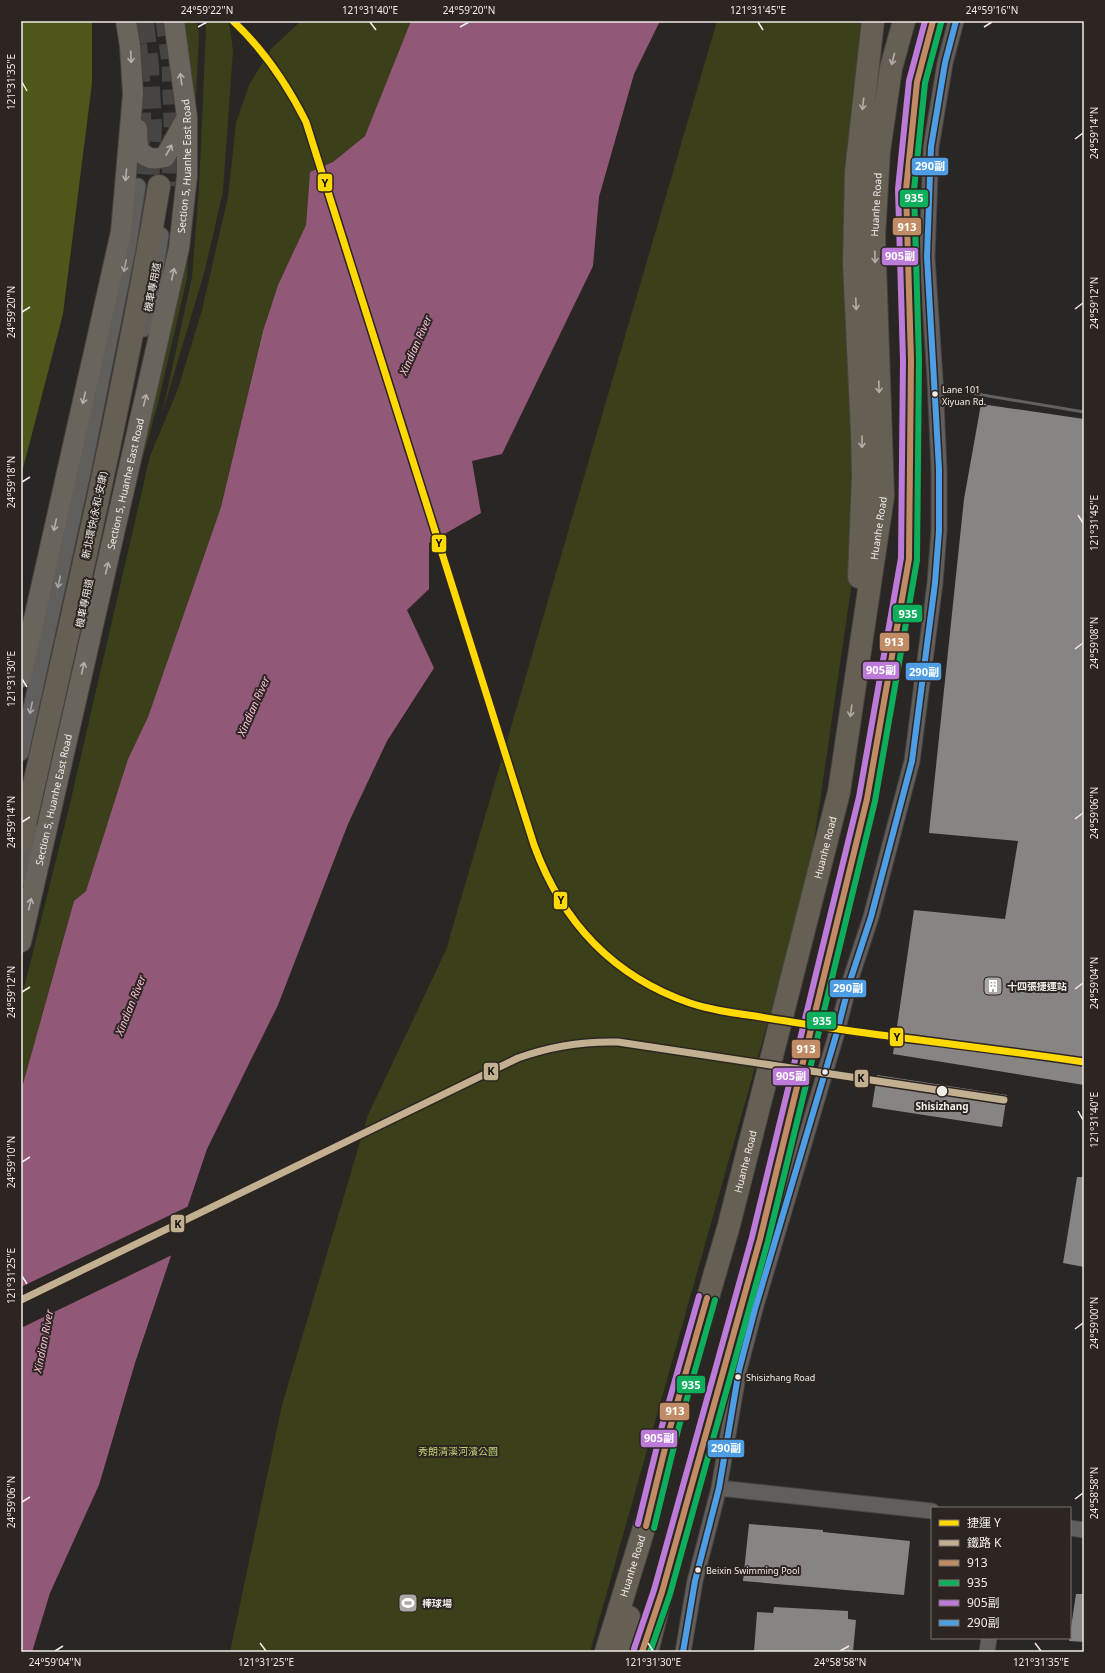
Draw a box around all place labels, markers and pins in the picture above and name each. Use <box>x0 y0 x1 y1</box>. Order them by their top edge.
place label: Lane 101 Xiyuan Rd. <box>942 383 986 408</box>
marker: Lane 101 Xiyuan Rd. <box>930 389 940 399</box>
building icon: 十四張捷運站 <box>982 975 1004 997</box>
place label: 十四張捷運站 <box>1007 979 1067 993</box>
unlabelled marker <box>820 1067 830 1077</box>
marker: Shisizhang <box>935 1084 949 1098</box>
place label: Shisizhang <box>915 1099 969 1113</box>
place label: Shisizhang Road <box>746 1371 815 1384</box>
marker: Shisizhang Road <box>733 1372 743 1382</box>
place label: Beixin Swimming Pool <box>706 1564 800 1577</box>
marker: Beixin Swimming Pool <box>693 1565 703 1575</box>
sports icon: 棒球場 <box>397 1592 419 1614</box>
place label: 棒球場 <box>422 1596 452 1610</box>

